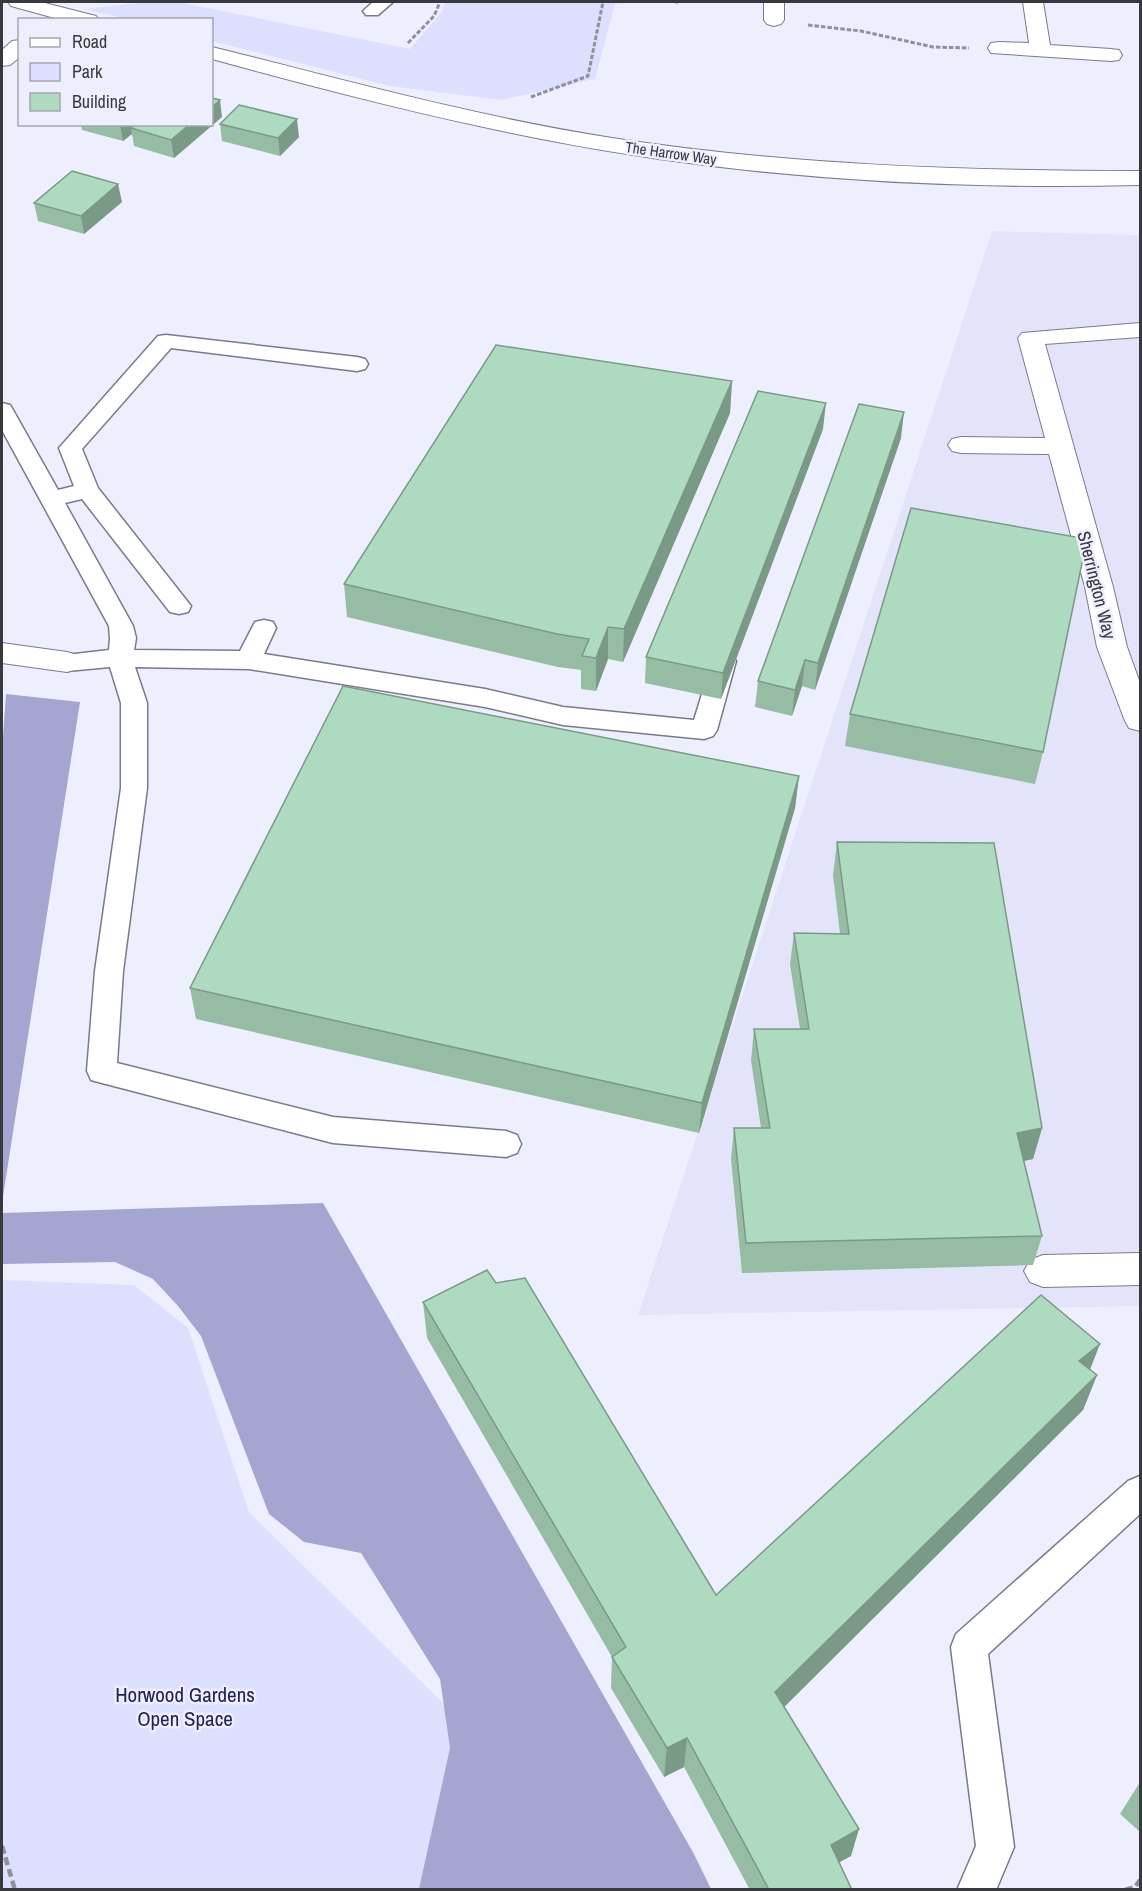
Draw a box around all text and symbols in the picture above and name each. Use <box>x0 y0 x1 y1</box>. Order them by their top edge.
legend <box>18 18 213 126</box>
text: Road <box>72 29 107 54</box>
text: Park <box>72 59 103 84</box>
text: Building <box>72 89 127 114</box>
street label: The Harrow Way <box>624 136 719 170</box>
street label: Sherrington Way <box>1072 529 1123 642</box>
park label: Horwood Gardens Open Space <box>115 1680 255 1733</box>

